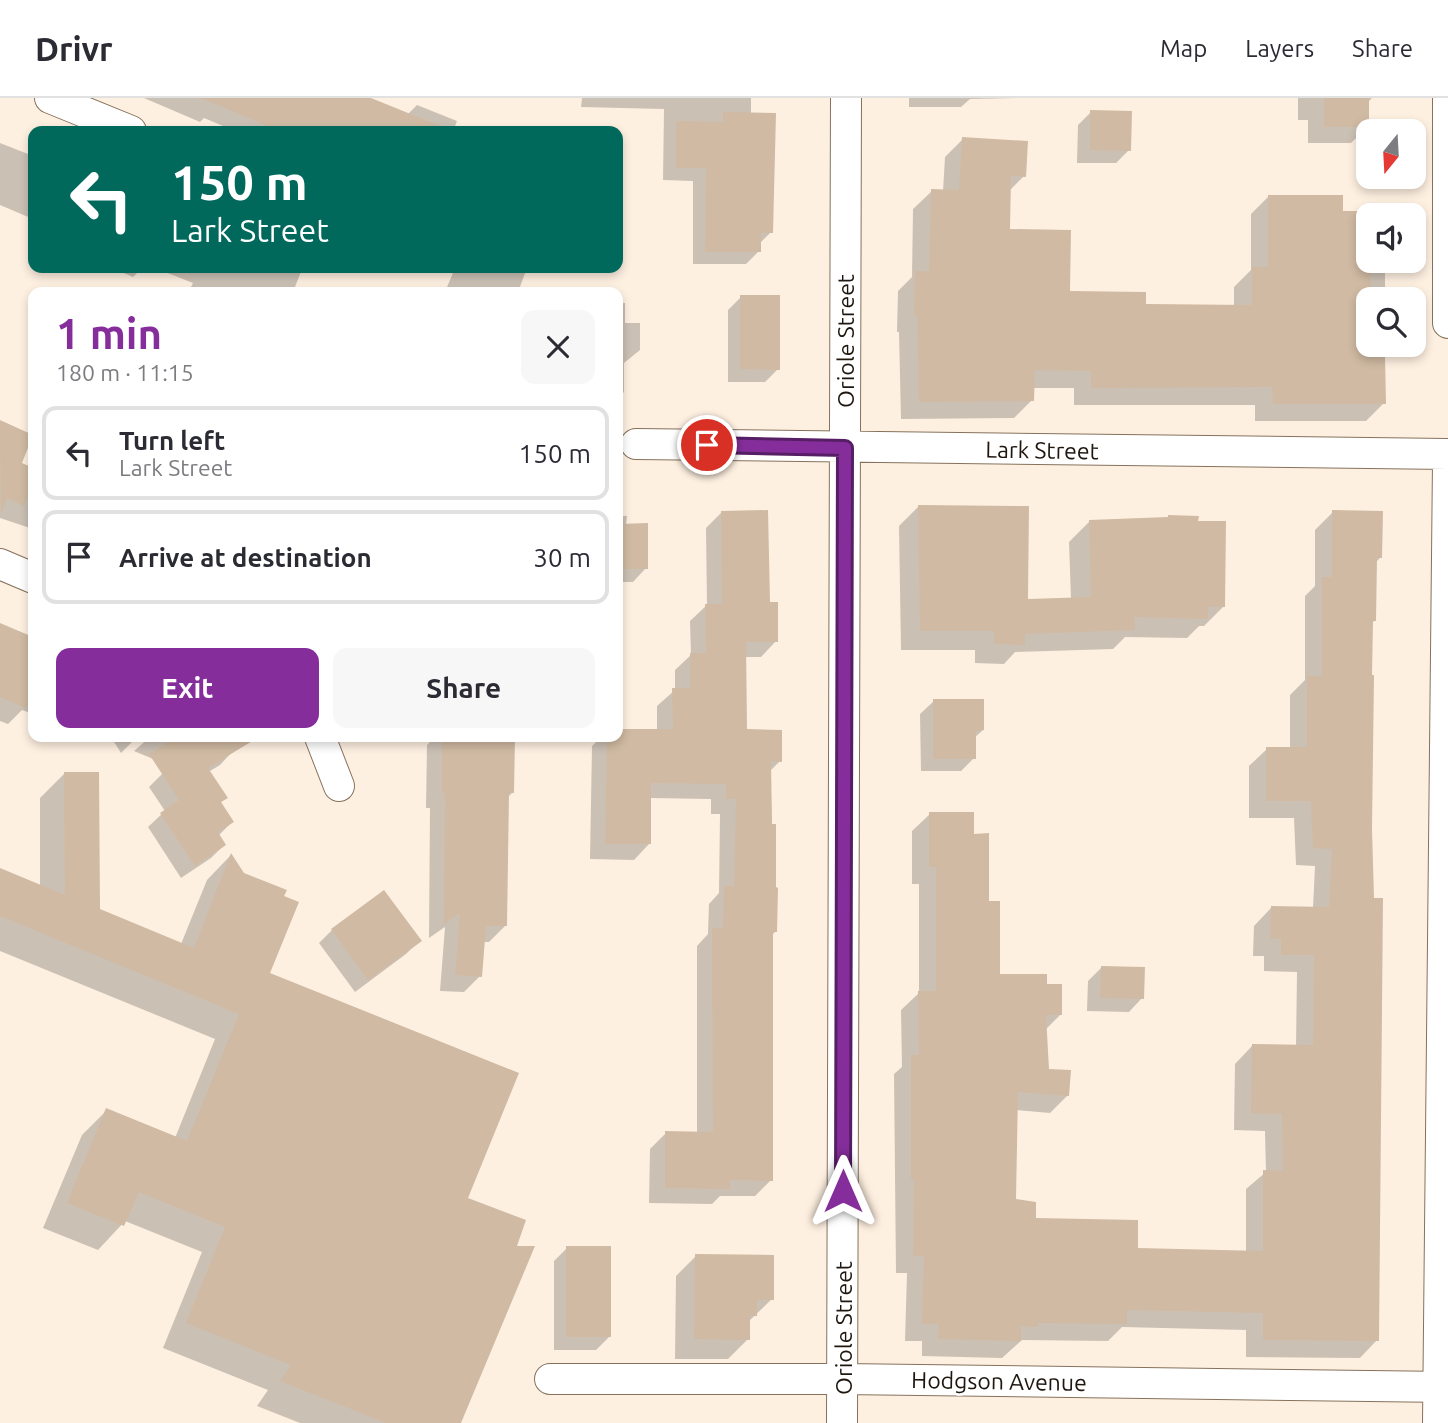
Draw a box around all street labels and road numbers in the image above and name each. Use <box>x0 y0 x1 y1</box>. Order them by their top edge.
street label: Oriole Street <box>833 274 858 408</box>
street label: Lark Street <box>985 437 1099 463</box>
street label: Oriole Street <box>831 1261 856 1395</box>
street label: Hodgson Avenue <box>911 1367 1087 1395</box>

